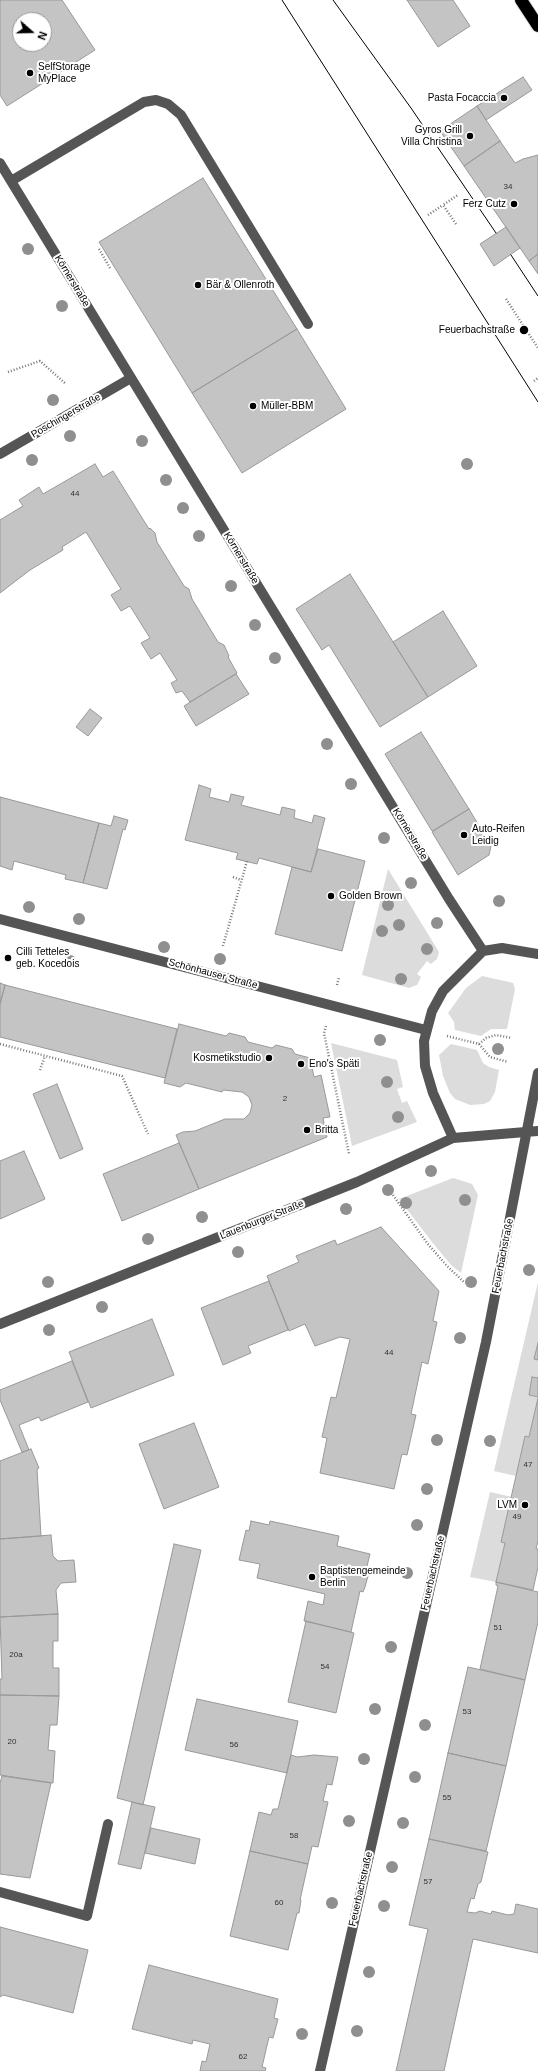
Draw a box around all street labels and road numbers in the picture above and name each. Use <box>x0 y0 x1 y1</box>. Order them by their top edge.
street label: Körnerstraße <box>52 253 92 309</box>
street label: Poschingerstraße <box>29 391 103 441</box>
street label: Körnerstraße <box>221 530 261 586</box>
street label: Körnerstraße <box>390 806 430 862</box>
street label: Schönhauser Straße <box>167 956 259 992</box>
street label: Lauenburger Straße <box>218 1198 306 1242</box>
street label: Feuerbachstraße <box>490 1217 516 1295</box>
street label: Feuerbachstraße <box>419 1535 447 1611</box>
street label: Feuerbachstraße <box>347 1851 375 1927</box>

